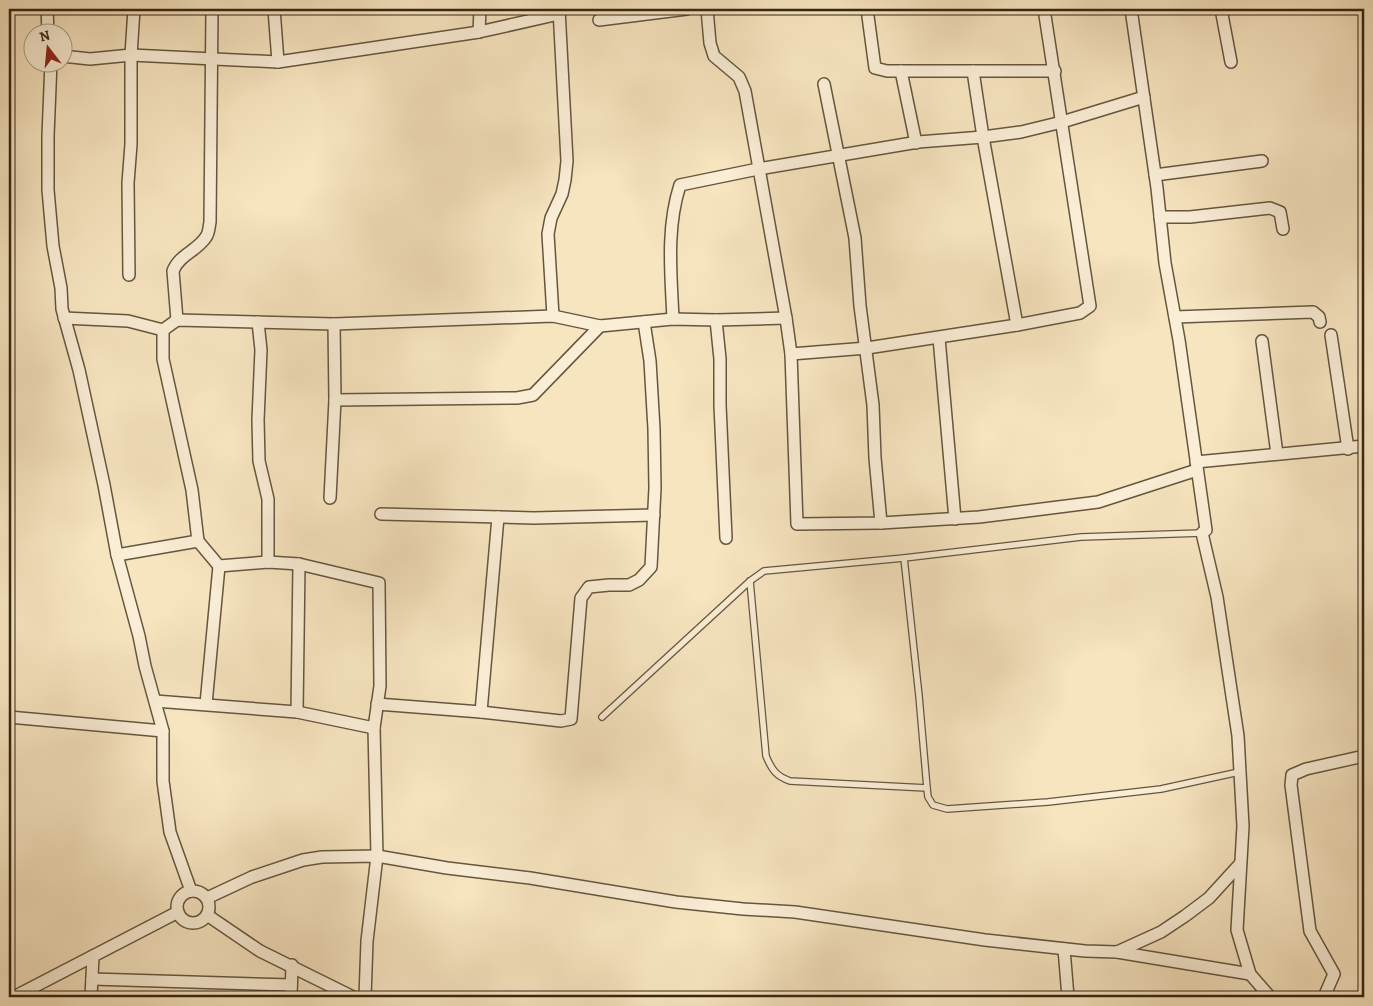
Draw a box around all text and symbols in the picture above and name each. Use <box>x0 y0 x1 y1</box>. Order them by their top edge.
north arrow <box>22 22 72 72</box>
text: N <box>37 25 52 47</box>

